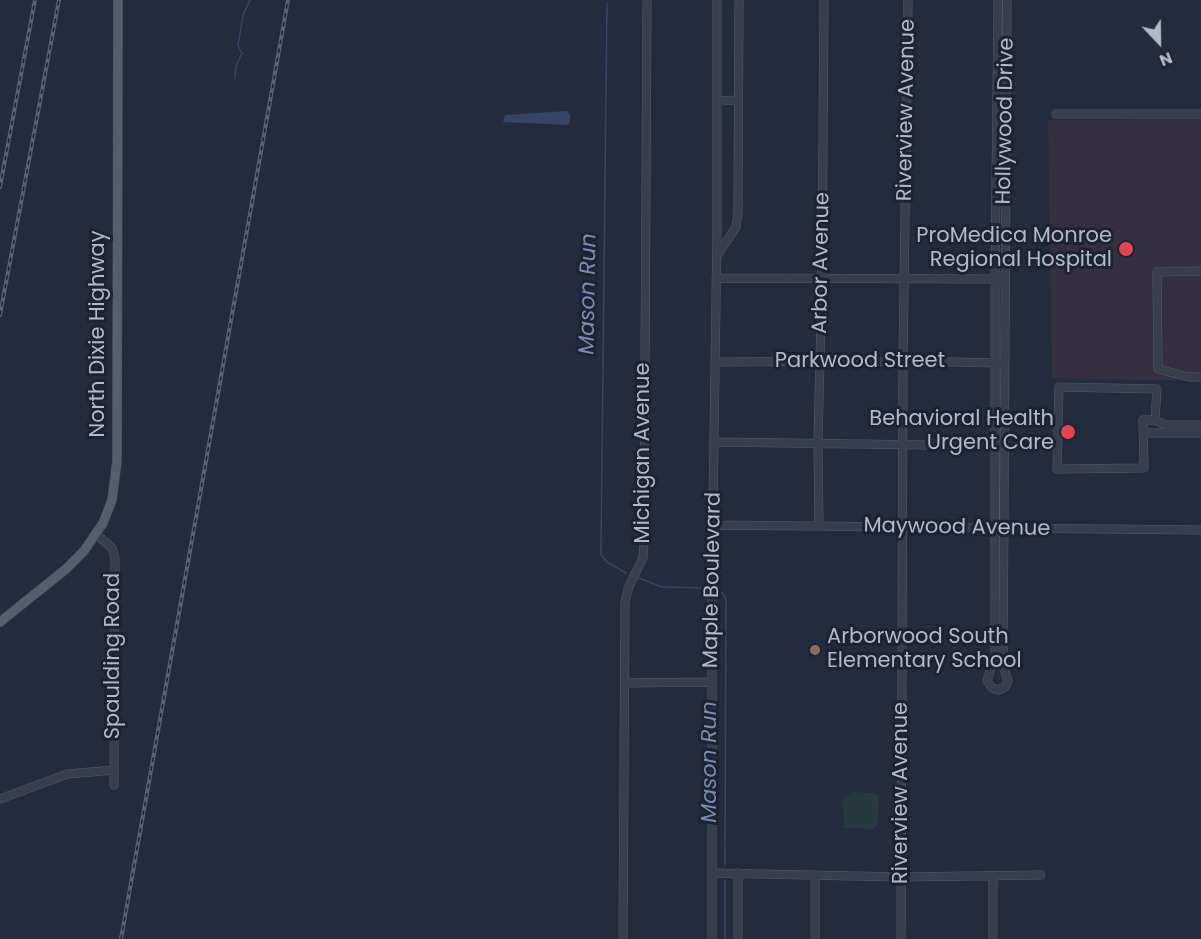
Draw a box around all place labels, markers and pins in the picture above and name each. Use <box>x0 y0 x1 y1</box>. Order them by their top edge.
place label: ProMedica Monroe Regional Hospital <box>916 224 1112 274</box>
marker: ProMedica Monroe Regional Hospital <box>1117 240 1135 258</box>
place label: Behavioral Health Urgent Care <box>869 407 1054 457</box>
marker: Behavioral Health Urgent Care <box>1059 423 1077 441</box>
place label: Arborwood South Elementary School <box>827 625 1022 675</box>
marker: Arborwood South Elementary School <box>808 643 822 657</box>

